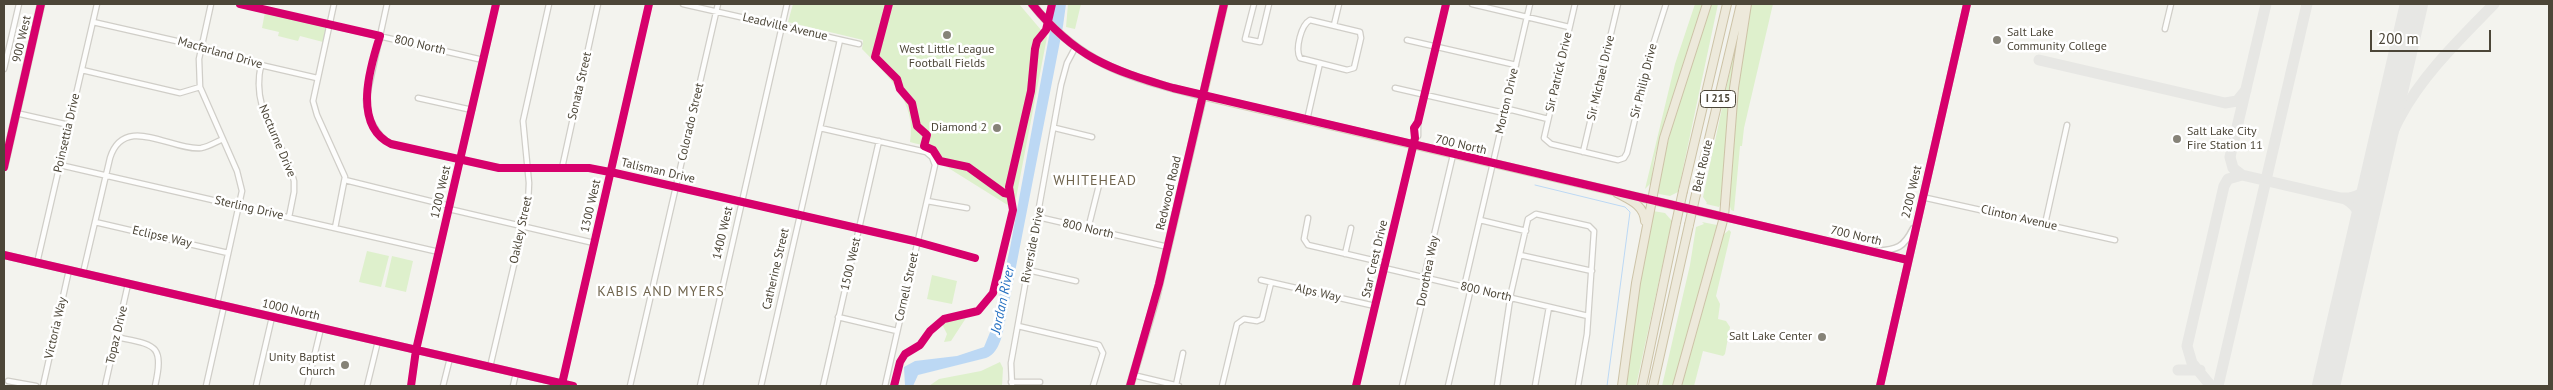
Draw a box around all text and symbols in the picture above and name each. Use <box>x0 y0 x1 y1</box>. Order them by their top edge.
street label: Leadville Avenue <box>741 10 829 44</box>
street label: 900 West <box>10 14 34 64</box>
scale bar <box>2373 20 2494 52</box>
place label: Salt Lake Community College <box>2007 26 2107 54</box>
marker: West Little League Football Fields <box>941 29 953 41</box>
text: 200 m <box>2378 29 2419 48</box>
street label: Sir Patrick Drive <box>1543 31 1575 113</box>
street label: 800 North <box>393 32 447 58</box>
street label: Macfarland Drive <box>176 34 264 72</box>
street label: Sir Michael Drive <box>1584 34 1618 122</box>
marker: Salt Lake Community College <box>1991 34 2003 46</box>
street label: Sir Philip Drive <box>1628 42 1660 120</box>
place label: West Little League Football Fields <box>900 43 994 71</box>
street label: Sonata Street <box>565 51 595 121</box>
street label: Morton Drive <box>1492 67 1522 135</box>
street label: Colorado Street <box>675 82 707 162</box>
road number: I 215 <box>1700 90 1736 108</box>
street label: Poinsettia Drive <box>51 92 83 174</box>
street label: Nocturne Drive <box>255 103 299 179</box>
place label: Diamond 2 <box>931 121 987 135</box>
marker: Diamond 2 <box>991 122 1003 134</box>
place label: Salt Lake City Fire Station 11 <box>2187 125 2263 153</box>
street label: 700 North <box>1434 132 1488 158</box>
marker: Salt Lake City Fire Station 11 <box>2171 133 2183 145</box>
street label: Belt Route <box>1690 138 1716 194</box>
street label: Redwood Road <box>1153 154 1185 232</box>
street label: Talisman Drive <box>620 155 696 187</box>
street label: 1200 West <box>428 164 454 220</box>
street label: 2200 West <box>1899 164 1925 220</box>
district label: WHITEHEAD <box>1052 173 1138 189</box>
street label: 1300 West <box>578 178 604 234</box>
street label: Sterling Drive <box>213 193 285 223</box>
street label: Oakley Street <box>507 195 535 265</box>
street label: Clinton Avenue <box>1980 202 2058 234</box>
street label: 1400 West <box>710 205 736 261</box>
street label: Riverside Drive <box>1019 206 1047 284</box>
street label: 800 North <box>1061 216 1115 242</box>
street label: Star Crest Drive <box>1359 219 1391 299</box>
street label: Eclipse Way <box>131 223 193 251</box>
street label: 700 North <box>1829 223 1883 249</box>
street label: Catherine Street <box>760 227 792 311</box>
street label: Dorothea Way <box>1414 234 1442 308</box>
street label: 1500 West <box>838 236 864 292</box>
street label: Cornell Street <box>892 251 922 323</box>
water label: Jordan River <box>988 265 1018 335</box>
street label: 800 North <box>1459 279 1513 305</box>
street label: Alps Way <box>1294 281 1342 305</box>
district label: KABIS AND MYERS <box>595 284 727 300</box>
street label: Victoria Way <box>42 296 70 360</box>
street label: 1000 North <box>261 296 321 324</box>
street label: Topaz Drive <box>103 304 131 366</box>
place label: Salt Lake Center <box>1729 330 1812 344</box>
marker: Salt Lake Center <box>1816 331 1828 343</box>
place label: Unity Baptist Church <box>269 351 335 379</box>
marker: Unity Baptist Church <box>339 359 351 371</box>

